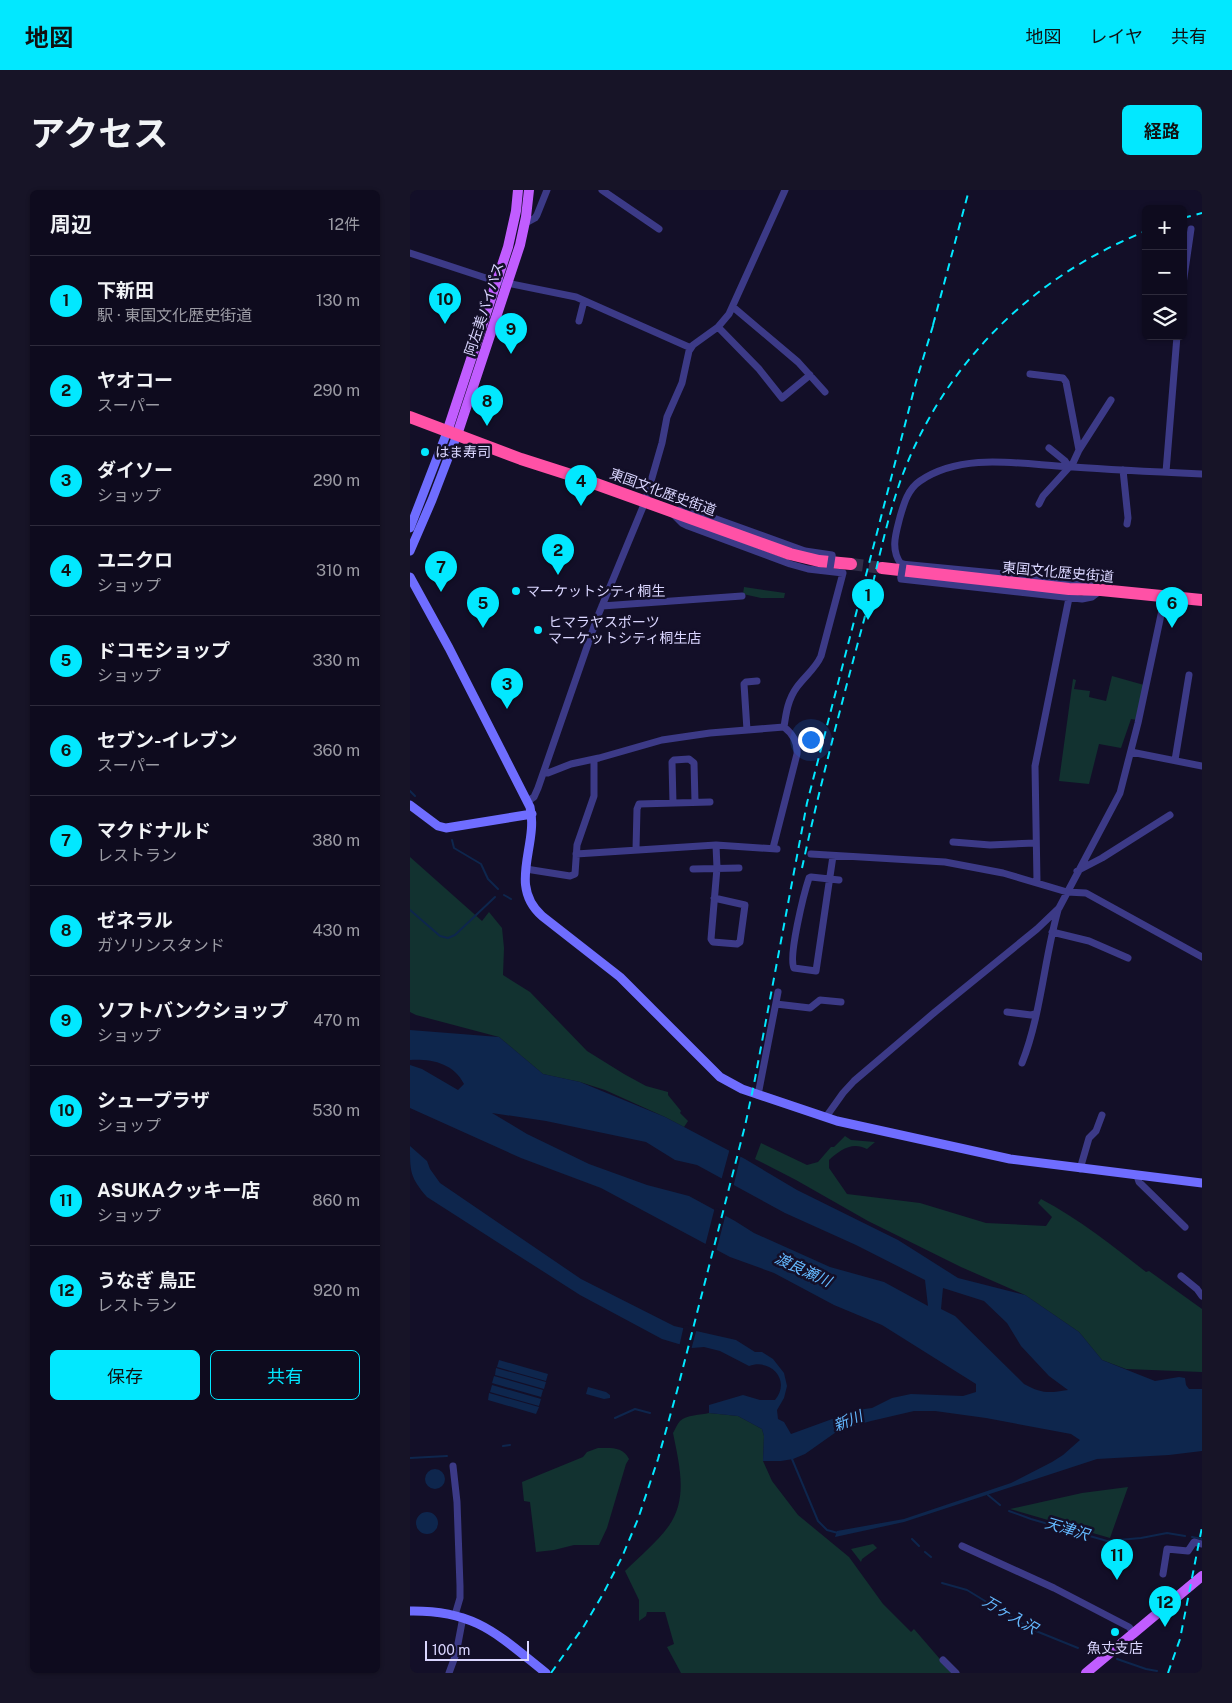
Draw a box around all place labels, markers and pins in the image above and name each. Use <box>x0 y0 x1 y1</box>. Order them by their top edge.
pin: 10 <box>429 283 461 324</box>
pin: 9 <box>495 313 527 354</box>
pin: 8 <box>471 385 503 426</box>
place label: はま寿司 <box>435 444 491 460</box>
marker: はま寿司 <box>419 446 431 458</box>
pin: 4 <box>565 465 597 506</box>
pin: 2 <box>542 534 574 575</box>
pin: 7 <box>425 551 457 592</box>
pin: 1 <box>852 579 884 620</box>
place label: マーケットシティ桐生 <box>526 583 665 599</box>
marker: マーケットシティ桐生 <box>510 585 522 597</box>
pin: 5 <box>467 587 499 628</box>
pin: 6 <box>1156 587 1188 628</box>
place label: ヒマラヤスポーツ マーケットシティ桐生店 <box>548 614 701 646</box>
marker: ヒマラヤスポーツ マーケットシティ桐生店 <box>532 624 544 636</box>
pin: 3 <box>491 668 523 709</box>
pin: 11 <box>1101 1539 1133 1580</box>
pin: 12 <box>1149 1586 1181 1627</box>
marker: 魚丈支店 <box>1109 1626 1121 1638</box>
place label: 魚丈支店 <box>1087 1640 1143 1656</box>

